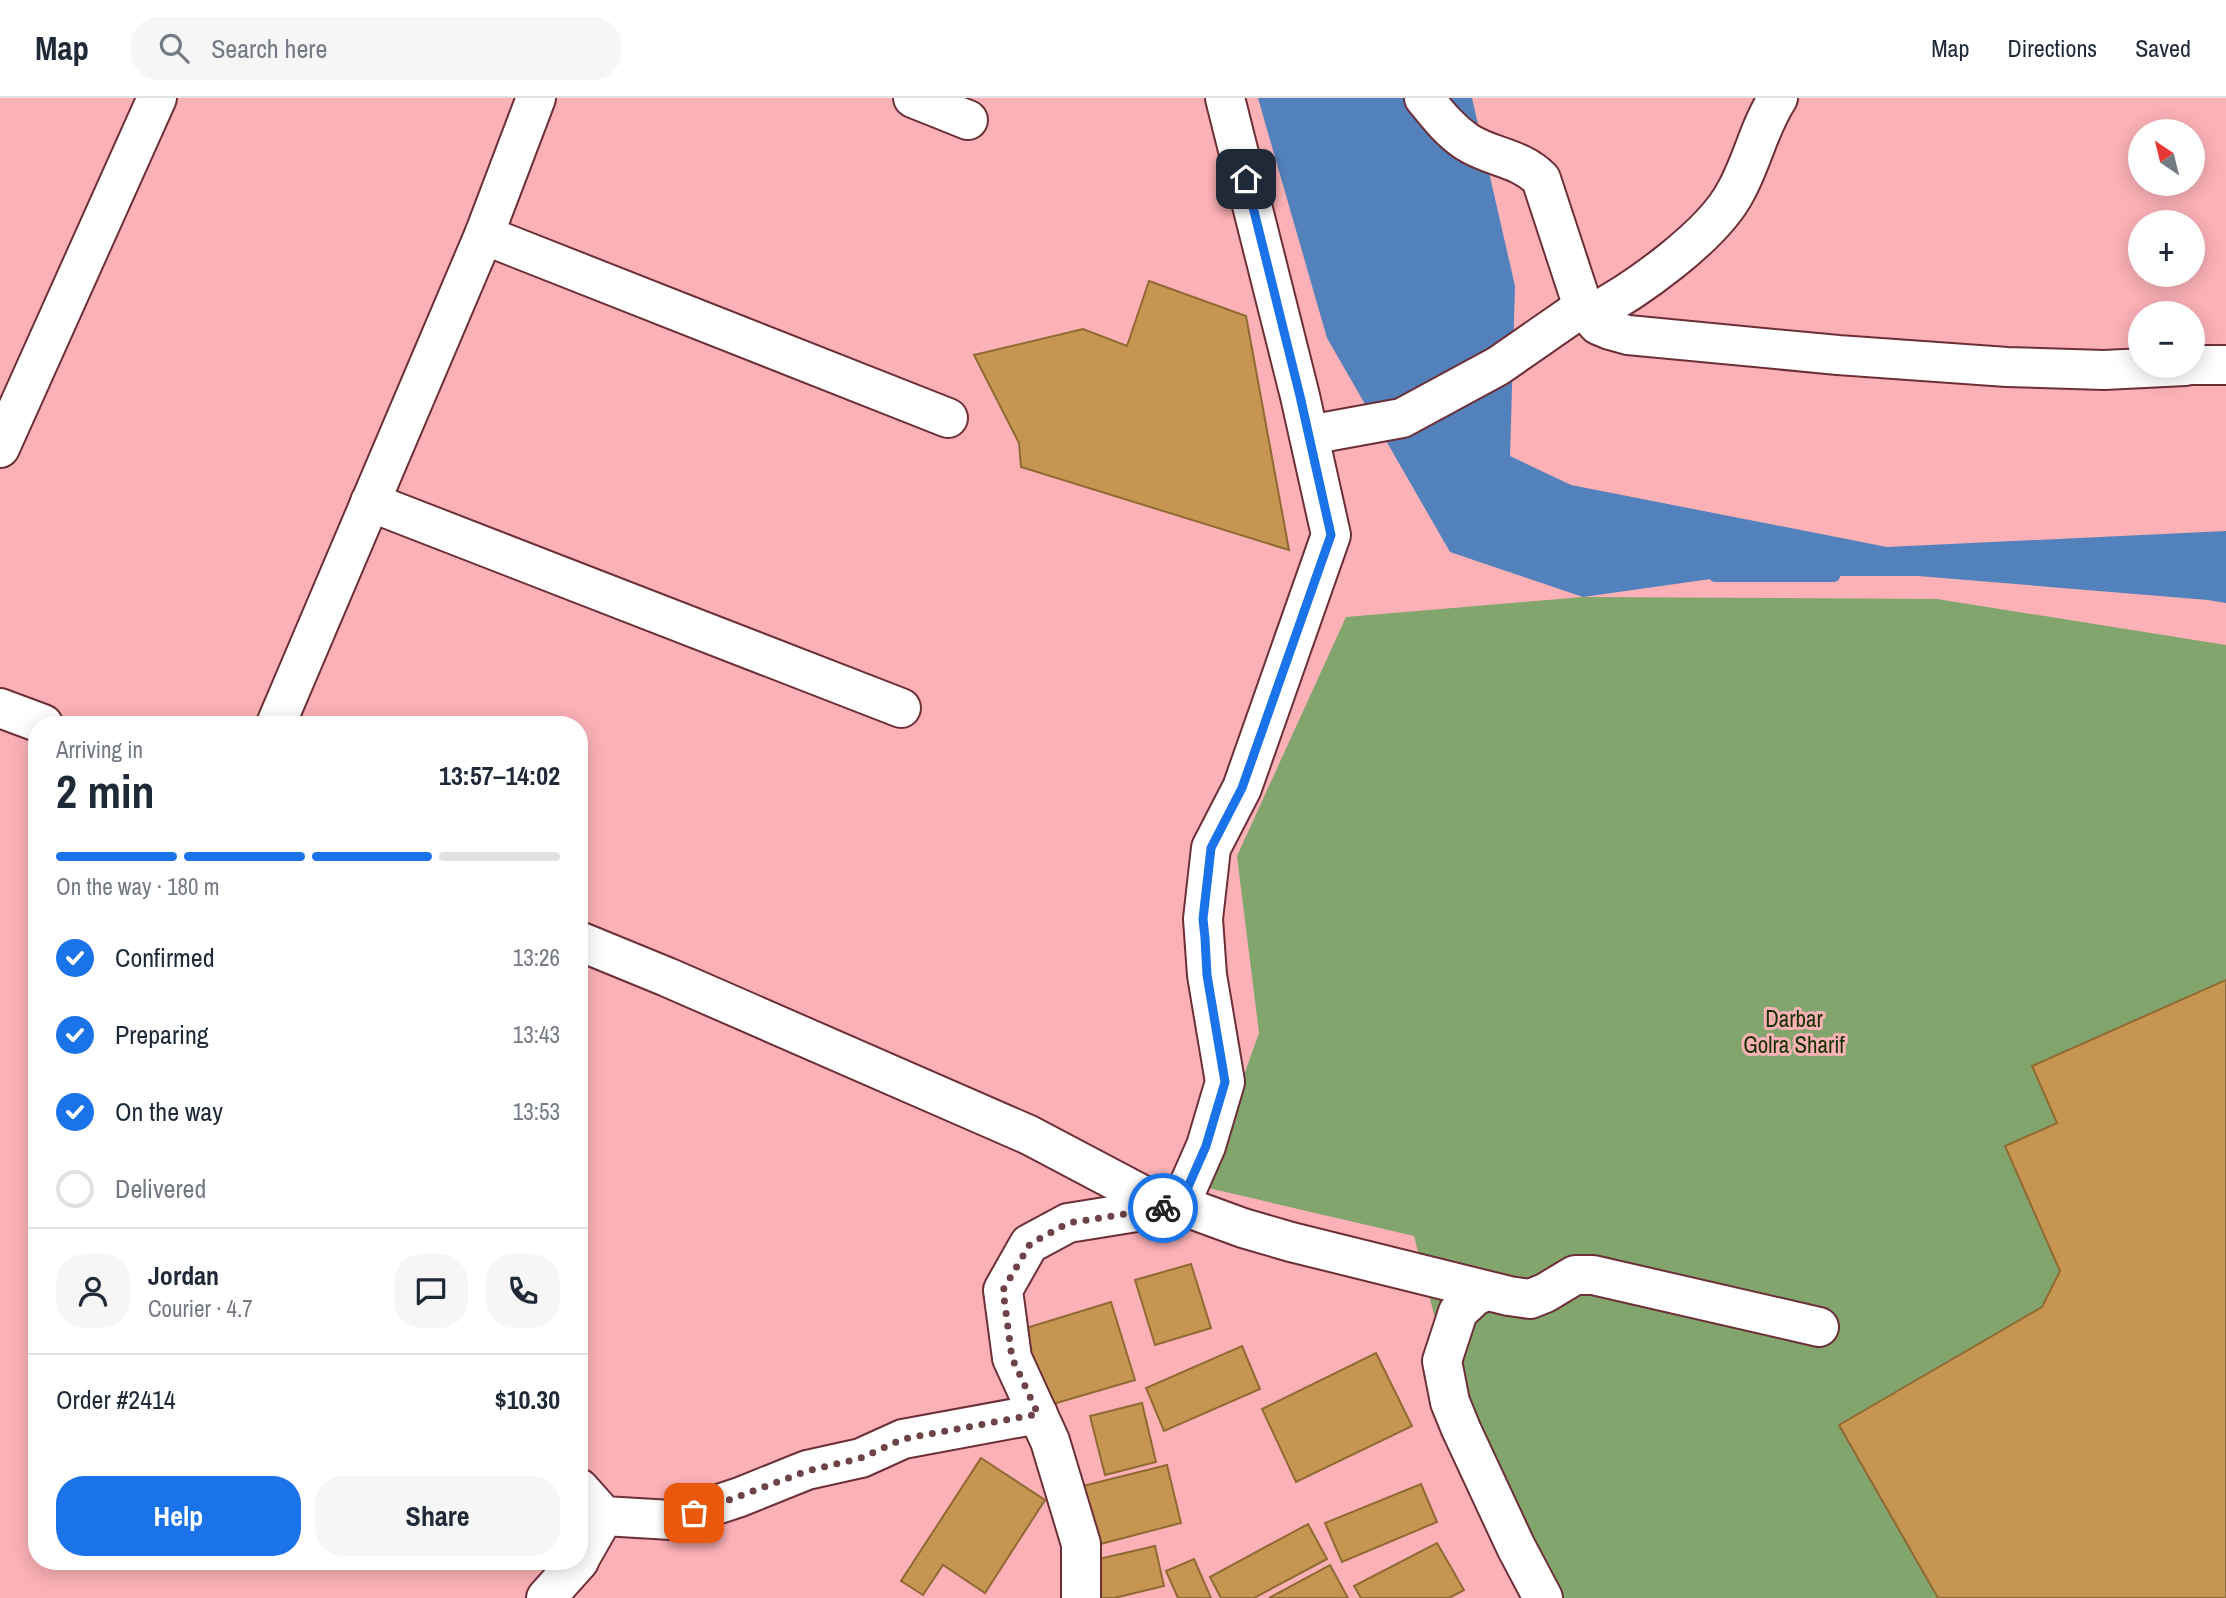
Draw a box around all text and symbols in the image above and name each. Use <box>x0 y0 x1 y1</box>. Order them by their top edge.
search box <box>131 17 621 80</box>
text: Map <box>35 26 89 70</box>
icon: search <box>155 29 193 67</box>
text: Search here <box>211 31 327 66</box>
text: Map <box>1931 32 1969 64</box>
text: Directions <box>2007 32 2097 64</box>
text: Saved <box>2135 32 2191 64</box>
north arrow <box>2128 119 2205 196</box>
map controls <box>2128 119 2205 378</box>
pin <box>1216 149 1276 209</box>
icon: home <box>1227 160 1265 198</box>
button: + <box>2128 210 2205 287</box>
button: − <box>2128 301 2205 378</box>
text: Arriving in <box>56 734 143 765</box>
text: 13:57–14:02 <box>439 758 560 793</box>
text: 2 min <box>56 760 155 822</box>
text: On the way · 180 m <box>56 871 220 902</box>
icon: check <box>56 939 94 977</box>
text: Confirmed <box>115 940 215 975</box>
text: 13:26 <box>513 942 560 973</box>
park label: Darbar Golra Sharif <box>1743 1003 1846 1060</box>
icon: check <box>56 1016 94 1054</box>
text: Preparing <box>115 1017 209 1052</box>
text: 13:43 <box>513 1019 560 1050</box>
icon: check <box>56 1093 94 1131</box>
text: On the way <box>115 1094 223 1129</box>
text: 13:53 <box>513 1096 560 1127</box>
text: Delivered <box>115 1171 206 1206</box>
courier <box>1128 1173 1198 1243</box>
icon: bike <box>1144 1189 1182 1227</box>
button: person <box>56 1254 130 1328</box>
button: chat <box>394 1254 468 1328</box>
button: phone <box>486 1254 560 1328</box>
text: Jordan <box>148 1258 219 1293</box>
text: Courier · 4.7 <box>148 1293 253 1324</box>
text: Order #2414 <box>56 1382 176 1417</box>
text: $10.30 <box>495 1382 560 1417</box>
button: Help <box>56 1476 301 1556</box>
button: Share <box>315 1476 560 1556</box>
pin <box>664 1483 724 1543</box>
icon: bag <box>675 1494 713 1532</box>

